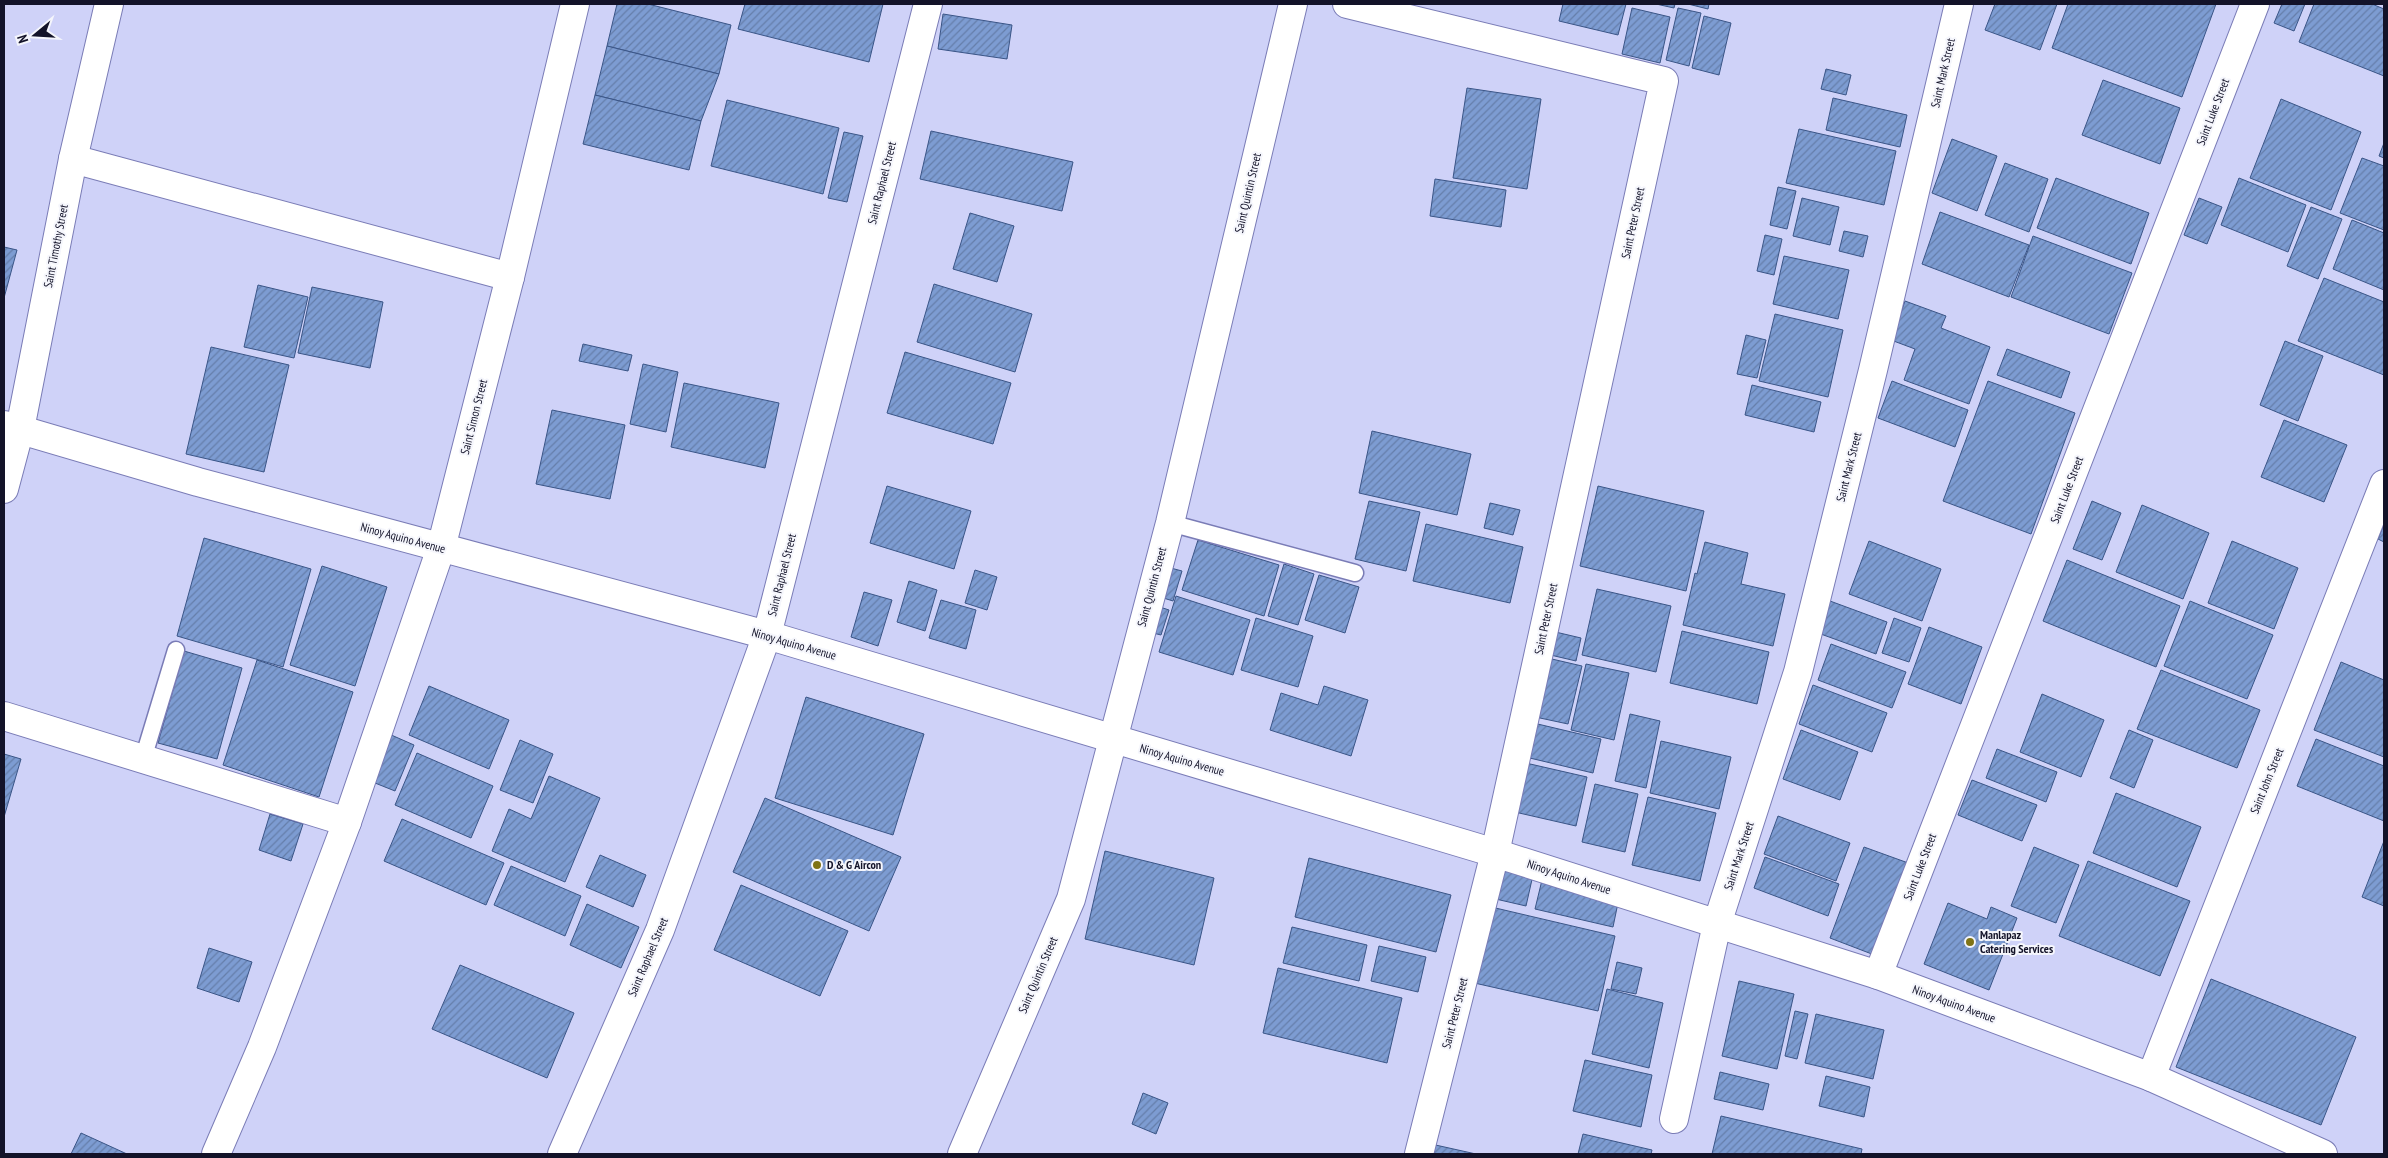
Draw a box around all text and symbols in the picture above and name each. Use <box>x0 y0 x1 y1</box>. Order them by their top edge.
north arrow <box>10 10 60 60</box>
text: N <box>13 33 32 45</box>
street label: Saint Mark Street <box>1927 36 1958 109</box>
street label: Saint Luke Street <box>2193 76 2232 147</box>
street label: Saint Raphael Street <box>864 139 899 226</box>
street label: Saint Quintin Street <box>1231 151 1264 234</box>
street label: Saint Peter Street <box>1618 185 1648 260</box>
street label: Saint Timothy Street <box>40 202 71 289</box>
street label: Saint Simon Street <box>457 377 490 456</box>
street label: Saint Mark Street <box>1833 430 1865 503</box>
street label: Saint Luke Street <box>2047 454 2086 525</box>
street label: Ninoy Aquino Avenue <box>359 519 447 556</box>
street label: Saint Raphael Street <box>764 531 799 618</box>
street label: Saint Quintin Street <box>1134 545 1170 628</box>
street label: Saint Peter Street <box>1531 581 1561 656</box>
street label: Ninoy Aquino Avenue <box>750 624 838 663</box>
street label: Ninoy Aquino Avenue <box>1138 740 1226 779</box>
street label: Saint John Street <box>2247 745 2287 816</box>
street label: Saint Mark Street <box>1720 819 1757 892</box>
street label: Saint Luke Street <box>1900 831 1939 902</box>
street label: Ninoy Aquino Avenue <box>1525 856 1613 897</box>
place label: D & G Aircon <box>827 857 881 872</box>
marker: D & G Aircon <box>811 859 823 871</box>
street label: Saint Raphael Street <box>624 914 671 999</box>
place label: Manlapaz Catering Services <box>1980 927 2053 956</box>
street label: Saint Quintin Street <box>1015 934 1061 1015</box>
marker: Manlapaz Catering Services <box>1964 936 1976 948</box>
street label: Saint Peter Street <box>1438 975 1471 1050</box>
street label: Ninoy Aquino Avenue <box>1911 982 1998 1026</box>

